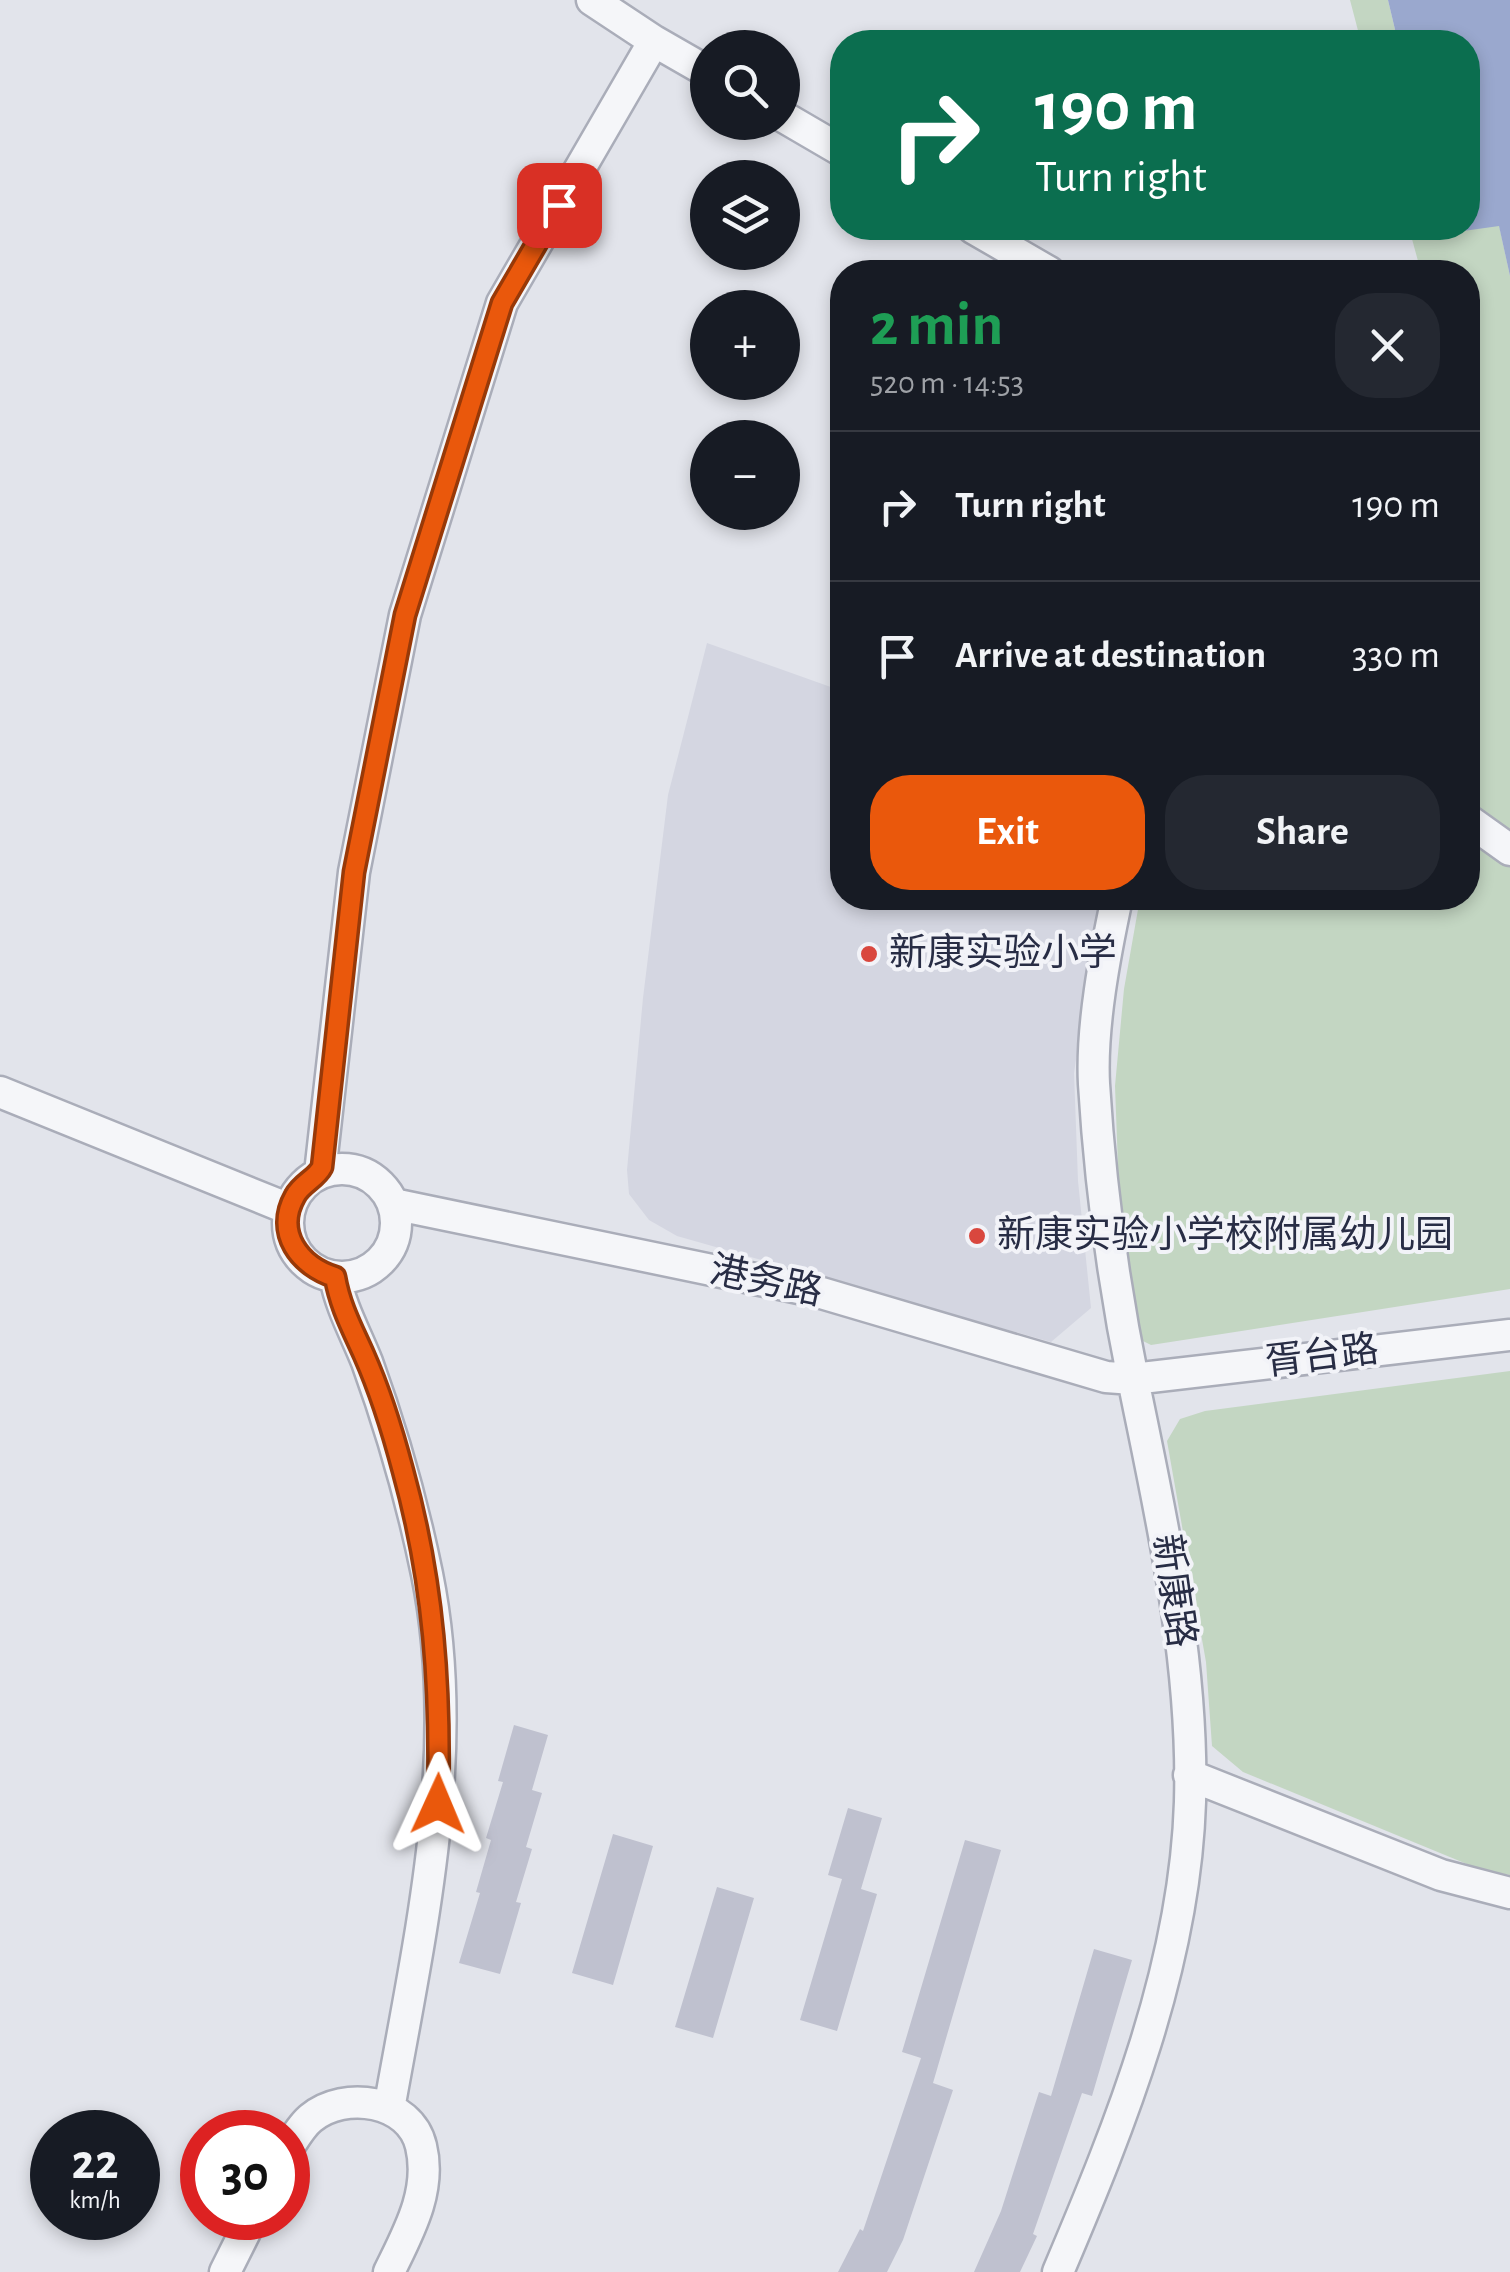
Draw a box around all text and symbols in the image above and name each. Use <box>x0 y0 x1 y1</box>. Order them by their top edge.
map controls <box>690 30 800 530</box>
button: search <box>690 30 800 140</box>
icon: right <box>870 70 1000 200</box>
text: 190 m <box>1035 73 1198 143</box>
text: Turn right <box>1035 155 1207 200</box>
button: layers <box>690 160 800 270</box>
pin <box>517 163 602 248</box>
icon: arrive <box>532 178 587 233</box>
button: + <box>690 290 800 400</box>
button: close <box>1335 293 1440 398</box>
text: 2 min <box>870 296 1003 356</box>
text: 520 m · 14:53 <box>870 367 1024 399</box>
button: − <box>690 420 800 530</box>
icon: right <box>870 479 925 534</box>
text: Turn right <box>955 487 1105 525</box>
text: 190 m <box>1352 487 1440 525</box>
icon: arrive <box>870 629 925 684</box>
text: Arrive at destination <box>955 637 1266 675</box>
text: 330 m <box>1352 637 1440 675</box>
button: Exit <box>870 775 1145 890</box>
button: Share <box>1165 775 1440 890</box>
place label: 新康实验小学 <box>889 932 1117 973</box>
marker: 新康实验小学 <box>858 943 880 965</box>
place label: 新康实验小学校附属幼儿园 <box>997 1214 1453 1255</box>
marker: 新康实验小学校附属幼儿园 <box>966 1225 988 1247</box>
street label: 港务路 <box>706 1249 826 1312</box>
street label: 胥台路 <box>1263 1328 1381 1383</box>
street label: 新康路 <box>1146 1531 1203 1650</box>
position arrow <box>386 1752 490 1856</box>
speed limit sign: 30 <box>180 2110 310 2240</box>
text: 22 <box>71 2138 119 2188</box>
text: km/h <box>69 2188 121 2213</box>

